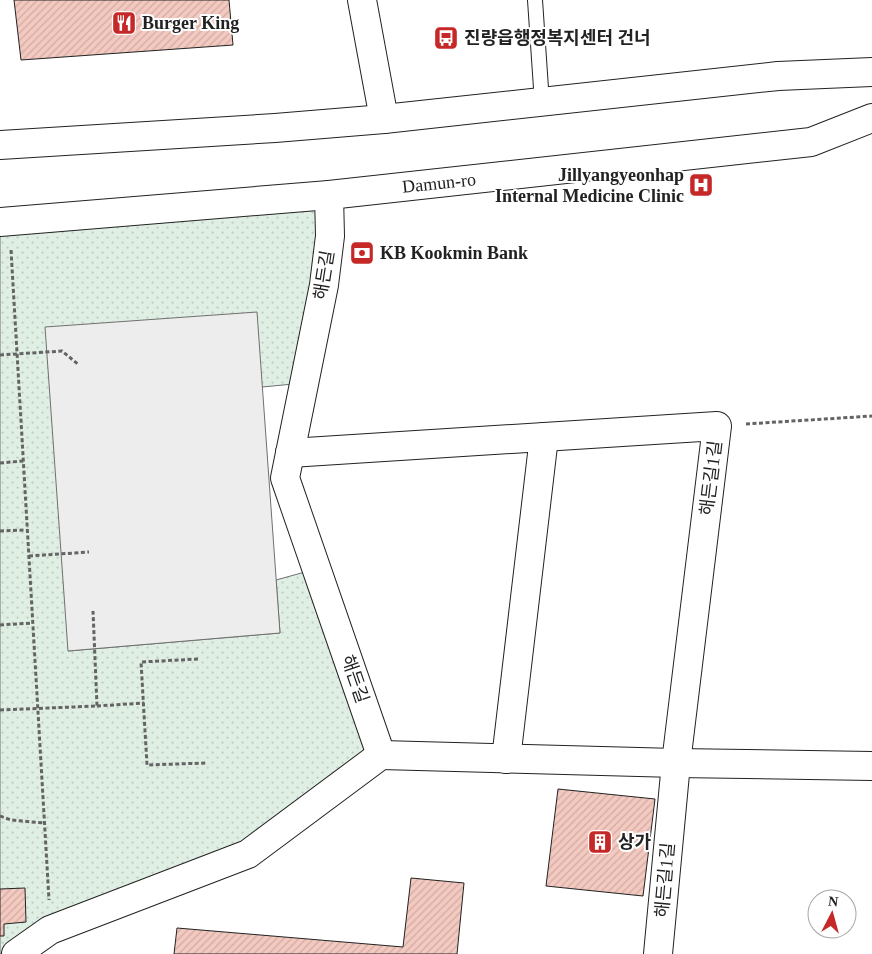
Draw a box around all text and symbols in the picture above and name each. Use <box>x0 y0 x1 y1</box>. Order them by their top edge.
restaurant icon: Burger King <box>111 10 137 36</box>
place label: Burger King <box>142 13 239 33</box>
bus stop icon: 진량읍행정복지센터 건너 <box>433 25 459 51</box>
place label: 진량읍행정복지센터 건너 <box>464 28 651 48</box>
place label: Jillyangyeonhap Internal Medicine Clinic <box>495 165 684 206</box>
street label: Damun-ro <box>401 169 477 197</box>
hospital icon: Jillyangyeonhap Internal Medicine Clinic <box>688 172 714 198</box>
bank icon: KB Kookmin Bank <box>349 240 375 266</box>
place label: KB Kookmin Bank <box>380 243 528 263</box>
street label: 해든길 <box>310 249 338 301</box>
street label: 해든길1길 <box>696 439 726 517</box>
street label: 해든길 <box>337 652 373 706</box>
building icon: 상가 <box>587 829 613 855</box>
place label: 상가 <box>618 832 652 852</box>
street label: 해든길1길 <box>652 842 678 918</box>
north arrow <box>807 889 857 939</box>
text: N <box>827 894 839 910</box>

